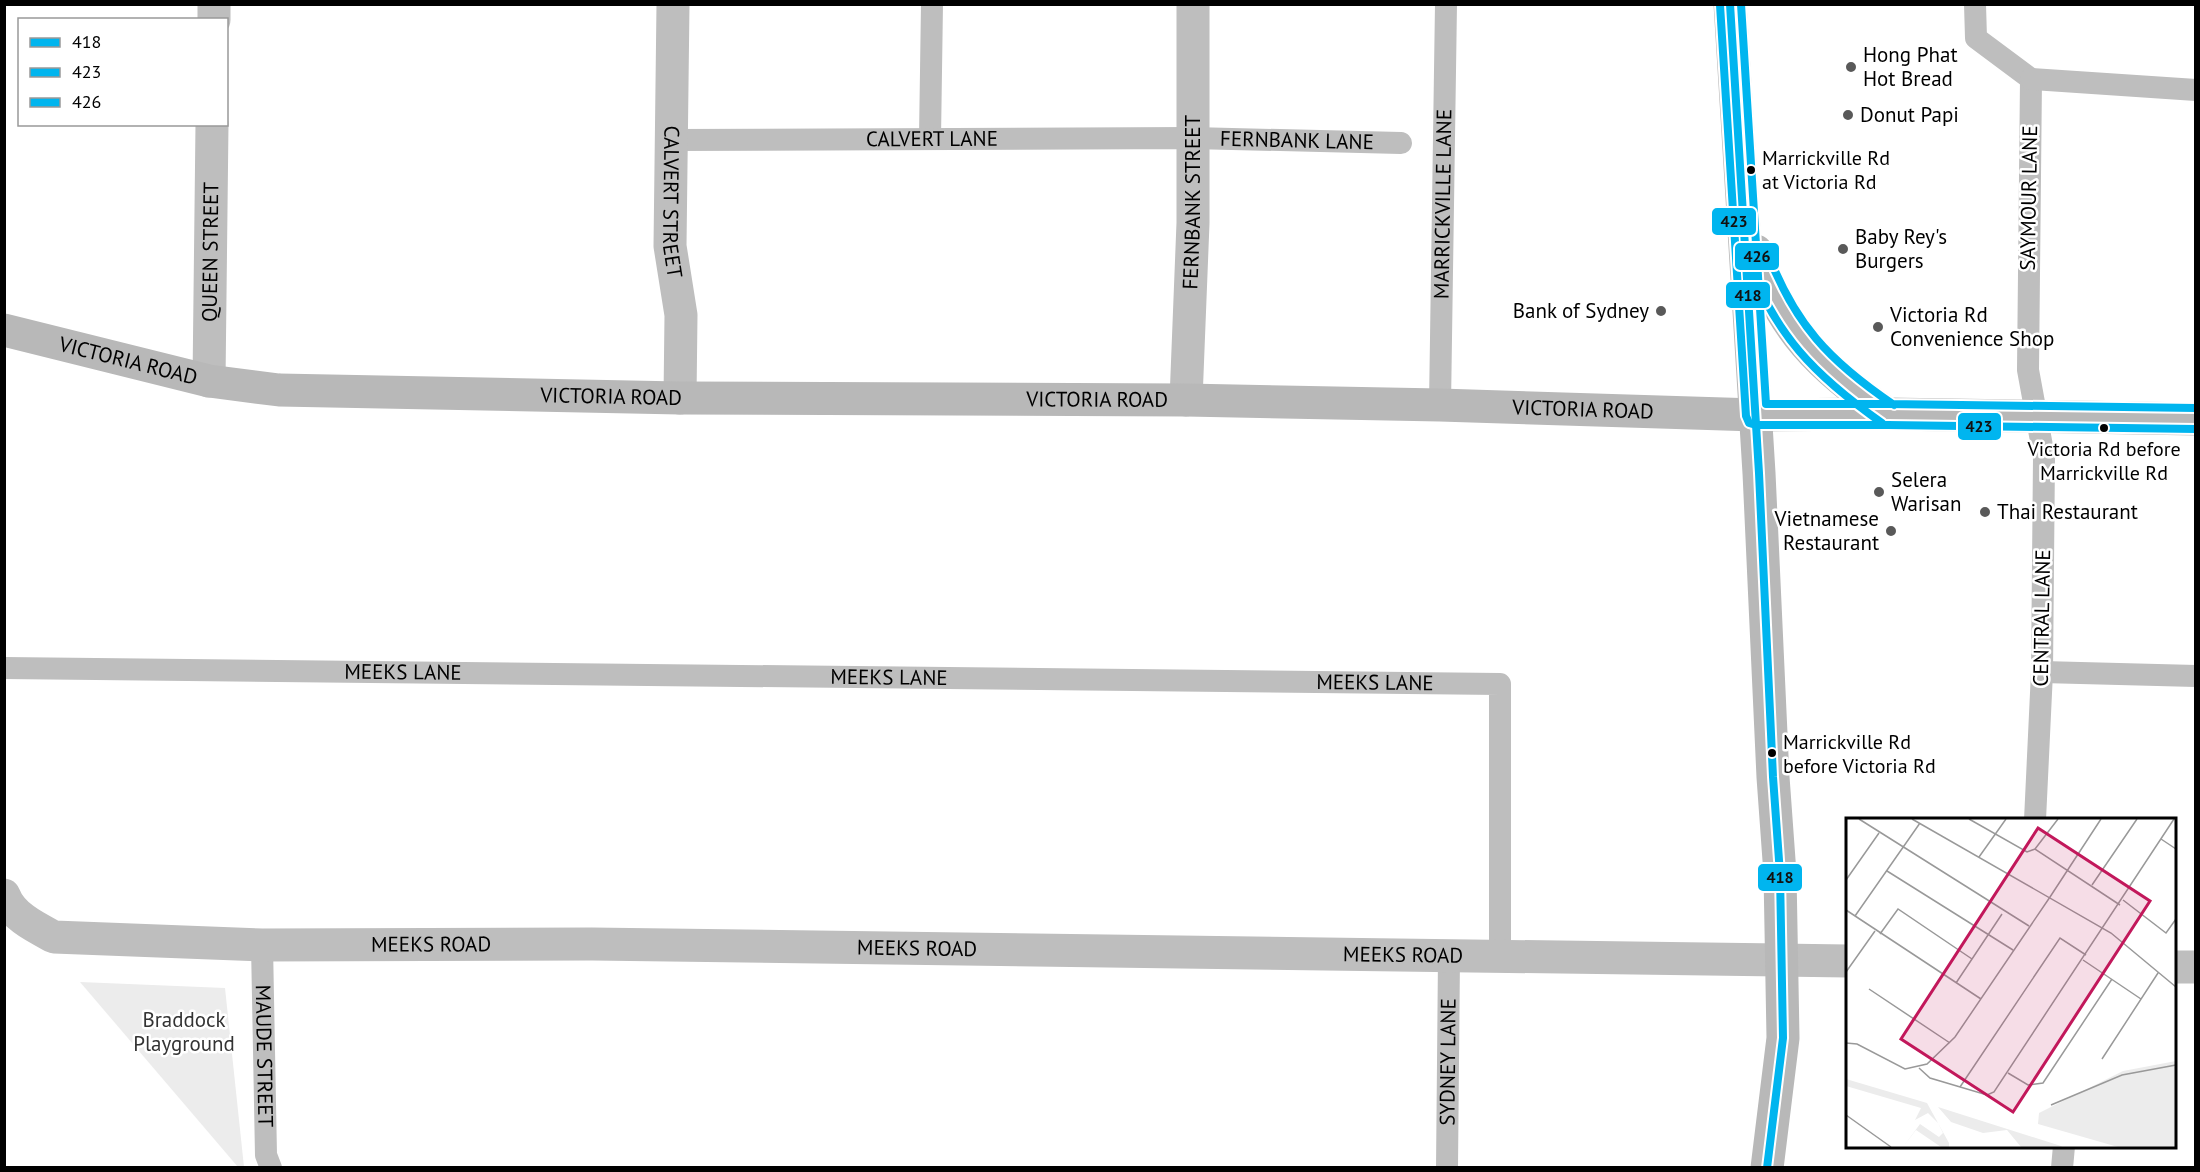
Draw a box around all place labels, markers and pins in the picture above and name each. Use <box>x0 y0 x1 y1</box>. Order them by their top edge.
place label: Hong Phat Hot Bread <box>1863 41 1958 92</box>
marker: Hong Phat Hot Bread <box>1844 60 1858 74</box>
place label: Donut Papi <box>1860 101 1959 128</box>
marker: Donut Papi <box>1841 108 1855 122</box>
place label: Marrickville Rd at Victoria Rd <box>1762 145 1890 195</box>
marker: Marrickville Rd at Victoria Rd <box>1745 164 1757 176</box>
place label: Baby Rey's Burgers <box>1855 223 1947 274</box>
marker: Baby Rey's Burgers <box>1836 242 1850 256</box>
place label: Bank of Sydney <box>1513 297 1649 324</box>
place label: Victoria Rd Convenience Shop <box>1889 301 2054 352</box>
marker: Bank of Sydney <box>1654 304 1668 318</box>
marker: Victoria Rd Convenience Shop <box>1871 320 1885 334</box>
marker: Victoria Rd before Marrickville Rd <box>2098 422 2110 434</box>
place label: Victoria Rd before Marrickville Rd <box>2026 436 2181 486</box>
place label: Selera Warisan <box>1891 466 1961 517</box>
marker: Selera Warisan <box>1872 485 1886 499</box>
place label: Thai Restaurant <box>1997 498 2138 525</box>
place label: Vietnamese Restaurant <box>1774 505 1879 556</box>
marker: Thai Restaurant <box>1978 505 1992 519</box>
marker: Vietnamese Restaurant <box>1884 524 1898 538</box>
place label: Marrickville Rd before Victoria Rd <box>1783 729 1936 779</box>
marker: Marrickville Rd before Victoria Rd <box>1766 747 1778 759</box>

